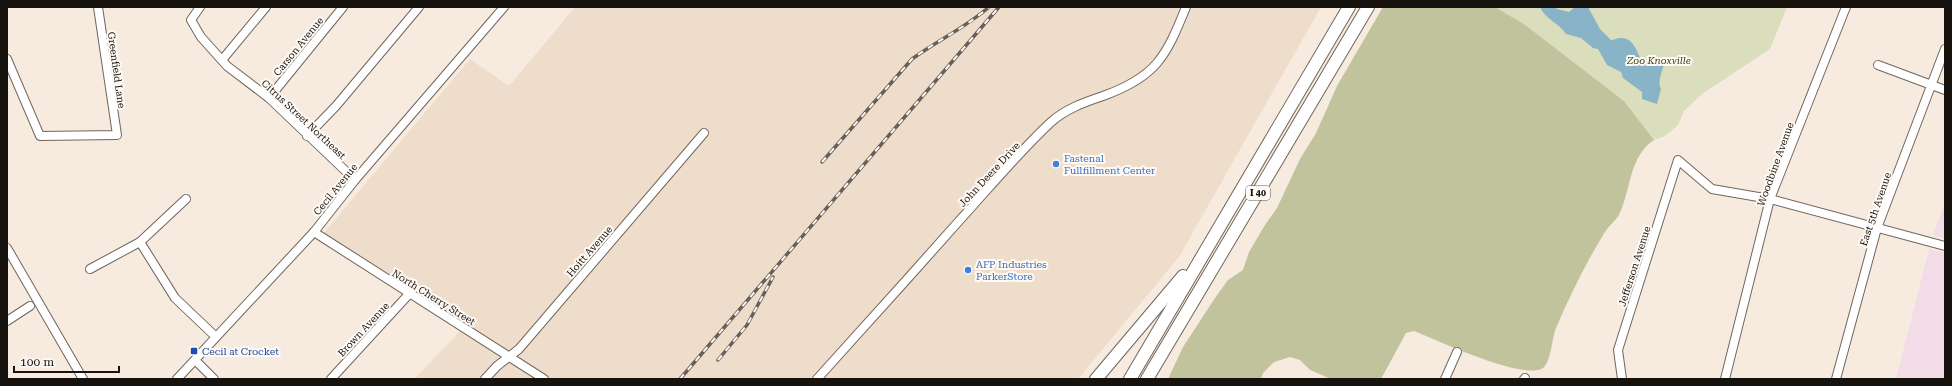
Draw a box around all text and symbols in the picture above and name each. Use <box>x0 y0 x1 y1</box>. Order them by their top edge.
street label: Carson Avenue <box>271 14 326 78</box>
street label: Greenfield Lane <box>106 31 127 110</box>
park label: Zoo Knoxville <box>1626 55 1691 66</box>
street label: Citrus Street Northeast <box>259 78 348 161</box>
street label: Woodbine Avenue <box>1755 120 1796 208</box>
street label: John Deere Drive <box>957 139 1022 209</box>
place label: Fastenal Fullfillment Center <box>1064 153 1155 176</box>
marker: Fastenal Fullfillment Center <box>1051 159 1061 169</box>
street label: Cecil Avenue <box>311 161 360 217</box>
street label: East 5th Avenue <box>1858 170 1893 247</box>
road number: I 40 <box>1246 186 1270 200</box>
street label: Hoitt Avenue <box>564 223 615 279</box>
street label: Jefferson Avenue <box>1616 224 1653 308</box>
place label: AFP Industries ParkerStore <box>976 259 1047 282</box>
marker: AFP Industries ParkerStore <box>963 265 973 275</box>
street label: North Cherry Street <box>390 267 477 328</box>
street label: Brown Avenue <box>336 300 392 359</box>
marker: Cecil at Crocket <box>189 346 199 356</box>
place label: Cecil at Crocket <box>202 346 279 357</box>
scale bar <box>14 348 119 374</box>
text: 100 m <box>20 355 54 369</box>

